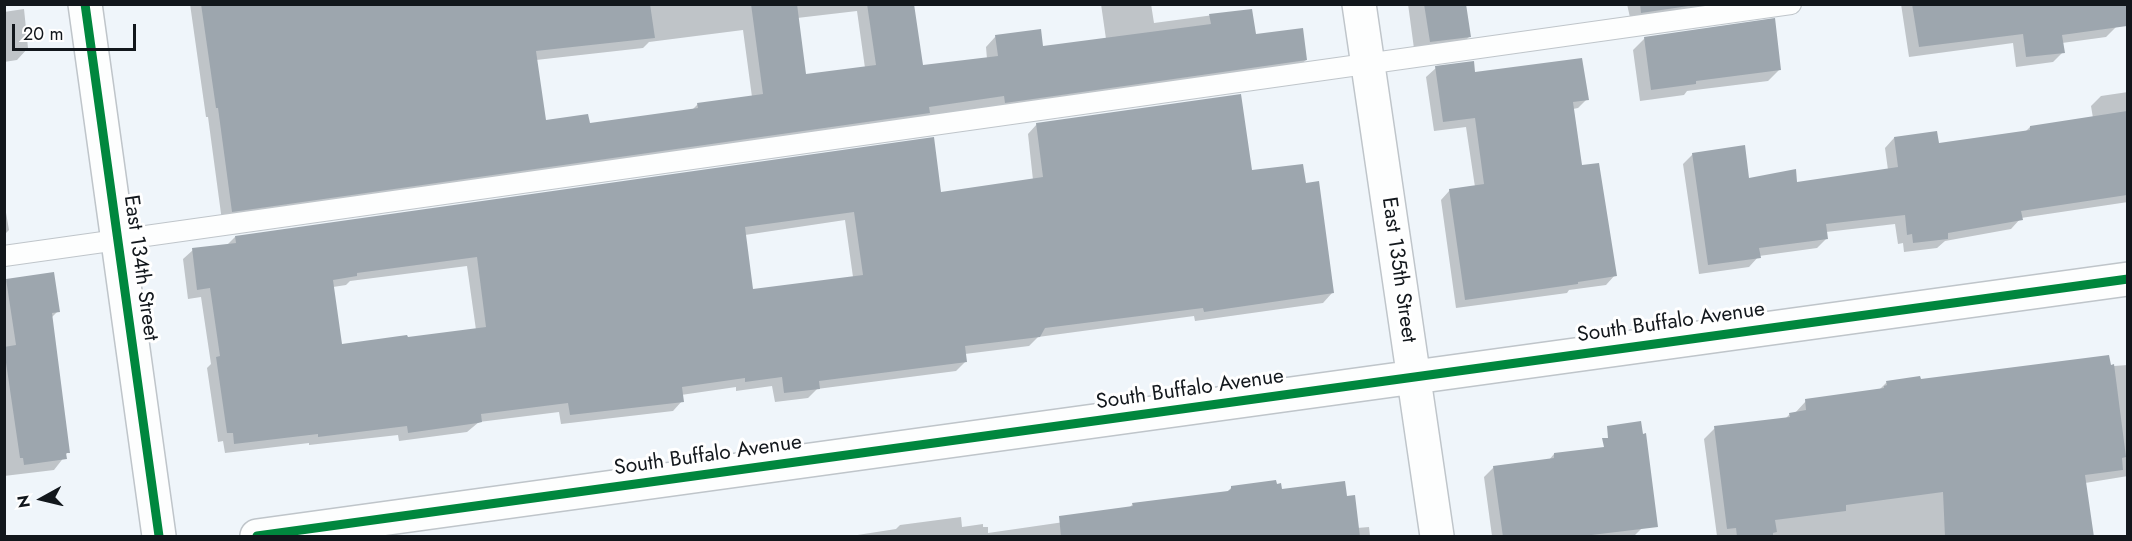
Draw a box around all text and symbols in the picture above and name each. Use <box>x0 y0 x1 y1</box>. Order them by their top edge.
scale bar <box>15 12 140 50</box>
text: 20 m <box>23 21 63 47</box>
street label: East 134th Street <box>117 193 163 343</box>
street label: East 135th Street <box>1375 196 1421 344</box>
street label: South Buffalo Avenue <box>1576 297 1766 349</box>
street label: South Buffalo Avenue <box>1095 364 1285 416</box>
street label: South Buffalo Avenue <box>613 430 803 482</box>
north arrow <box>12 469 72 529</box>
text: N <box>11 494 36 509</box>

